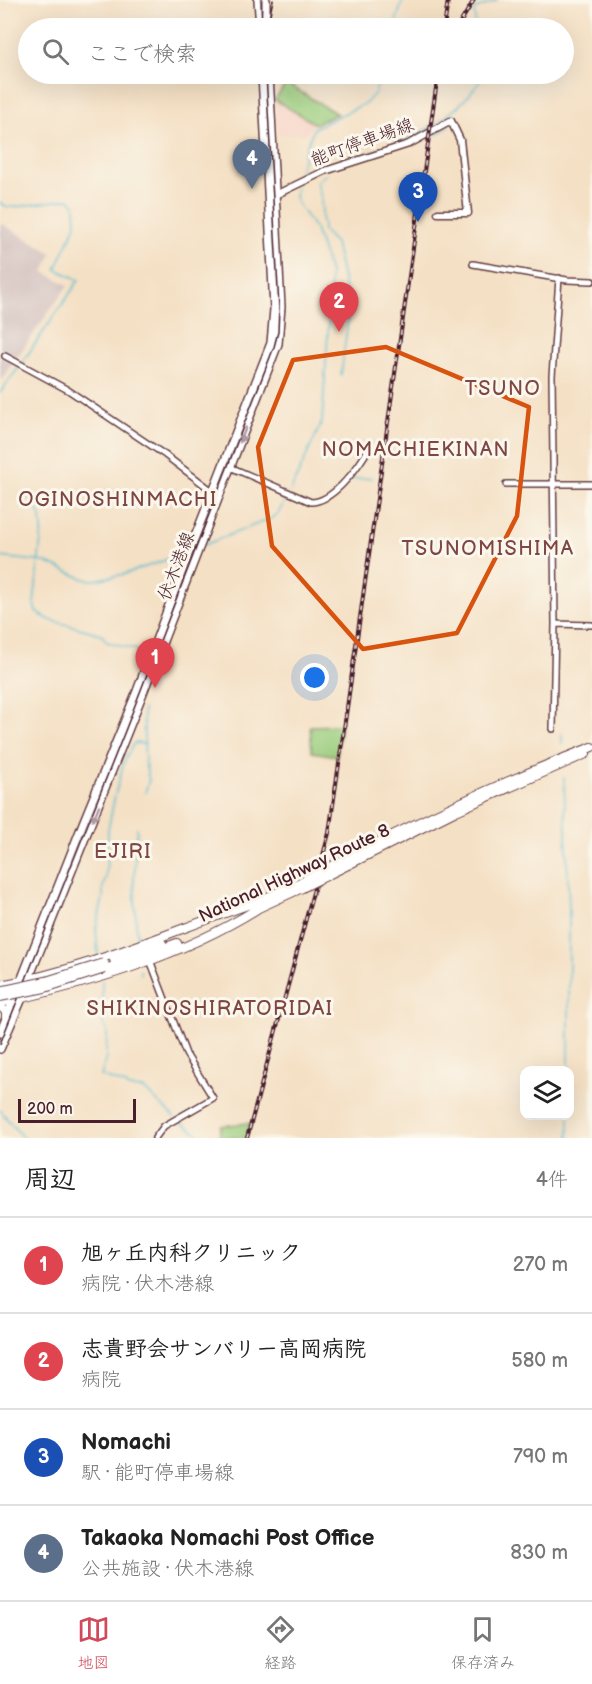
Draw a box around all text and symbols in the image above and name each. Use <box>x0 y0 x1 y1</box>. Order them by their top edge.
search box <box>18 18 574 84</box>
icon: search <box>39 35 72 68</box>
text: ここで検索 <box>87 41 197 68</box>
street label: 能町停車場線 <box>308 114 417 171</box>
pin: 4 <box>232 140 272 189</box>
pin: 3 <box>398 172 438 222</box>
pin: 2 <box>320 282 358 332</box>
district label: TSUNO <box>465 377 541 401</box>
one-way arrow <box>238 426 247 444</box>
district label: NOMACHIEKINAN <box>322 438 510 462</box>
district label: OGINOSHINMACHI <box>18 488 218 512</box>
street label: 伏木港線 <box>154 529 199 604</box>
district label: TSUNOMISHIMA <box>402 537 574 561</box>
pin: 1 <box>136 638 174 688</box>
your location <box>300 663 329 692</box>
one-way arrow <box>91 804 101 822</box>
street label: National Highway Route 8 <box>195 820 393 927</box>
district label: EJIRI <box>94 840 152 864</box>
district label: SHIKINOSHIRATORIDAI <box>87 997 333 1021</box>
map controls <box>520 1066 574 1120</box>
button: layers <box>520 1066 574 1120</box>
scale bar <box>18 1096 136 1124</box>
text: 200 m <box>27 1100 73 1119</box>
text: 周辺 <box>24 1165 76 1196</box>
text: 4件 <box>536 1168 568 1192</box>
text: 旭ヶ丘内科クリニック <box>81 1240 301 1267</box>
text: 1 <box>39 1253 48 1277</box>
text: 270 m <box>513 1253 568 1277</box>
text: 病院 · 伏木港線 <box>81 1272 214 1296</box>
text: 志貴野会サンバリー高岡病院 <box>81 1336 366 1363</box>
text: 2 <box>38 1349 49 1373</box>
text: 580 m <box>511 1349 568 1373</box>
text: 病院 <box>81 1368 121 1392</box>
text: Nomachi <box>81 1429 171 1456</box>
text: 3 <box>38 1445 49 1469</box>
text: 790 m <box>513 1445 568 1469</box>
text: 駅 · 能町停車場線 <box>81 1461 234 1485</box>
text: Takaoka Nomachi Post Office <box>81 1525 374 1552</box>
text: 4 <box>38 1541 49 1565</box>
text: 830 m <box>510 1541 568 1565</box>
text: 公共施設 · 伏木港線 <box>81 1557 254 1581</box>
tab: 地図 <box>77 1613 110 1673</box>
tab: 経路 <box>264 1613 297 1673</box>
tab: 保存済み <box>451 1613 515 1673</box>

